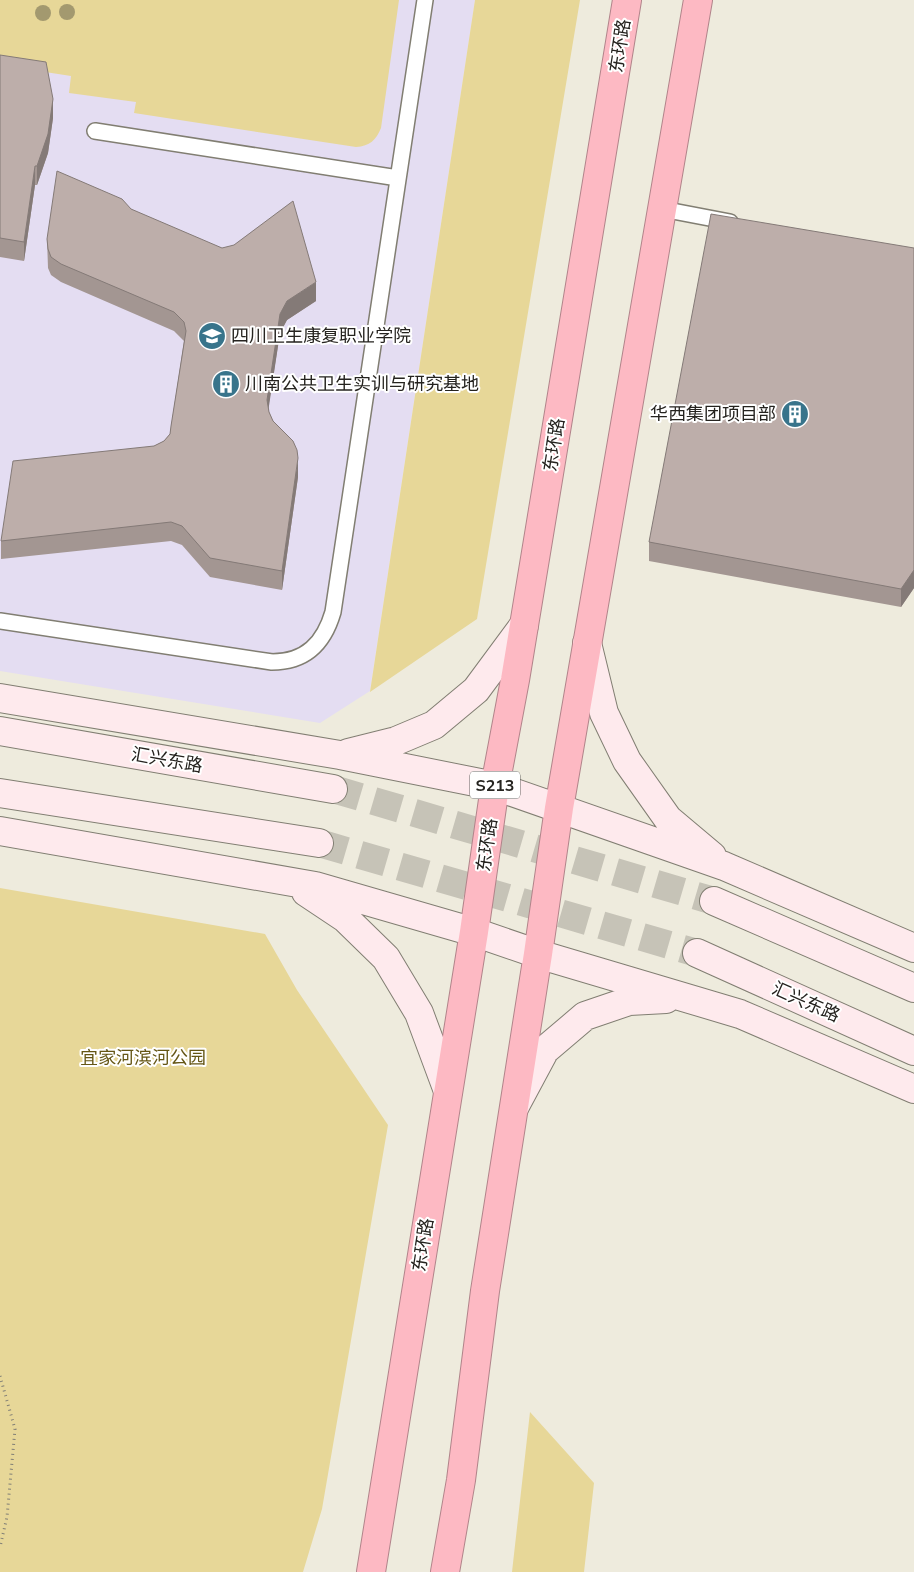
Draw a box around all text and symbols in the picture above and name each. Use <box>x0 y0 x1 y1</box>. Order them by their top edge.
street label: 东环路 <box>604 17 636 75</box>
school or university icon: 四川卫生康复职业学院 <box>197 321 227 351</box>
place label: 四川卫生康复职业学院 <box>231 324 411 348</box>
building icon: 川南公共卫生实训与研究基地 <box>211 369 241 399</box>
place label: 川南公共卫生实训与研究基地 <box>245 372 479 396</box>
building icon: 华西集团项目部 <box>780 399 810 429</box>
place label: 华西集团项目部 <box>650 402 776 426</box>
street label: 东环路 <box>538 416 570 474</box>
street label: 汇兴东路 <box>129 742 205 778</box>
road number: S213 <box>470 772 520 798</box>
street label: 东环路 <box>471 817 503 873</box>
street label: 汇兴东路 <box>768 976 844 1028</box>
park label: 宜家河滨河公园 <box>80 1046 206 1070</box>
street label: 东环路 <box>407 1216 439 1274</box>

